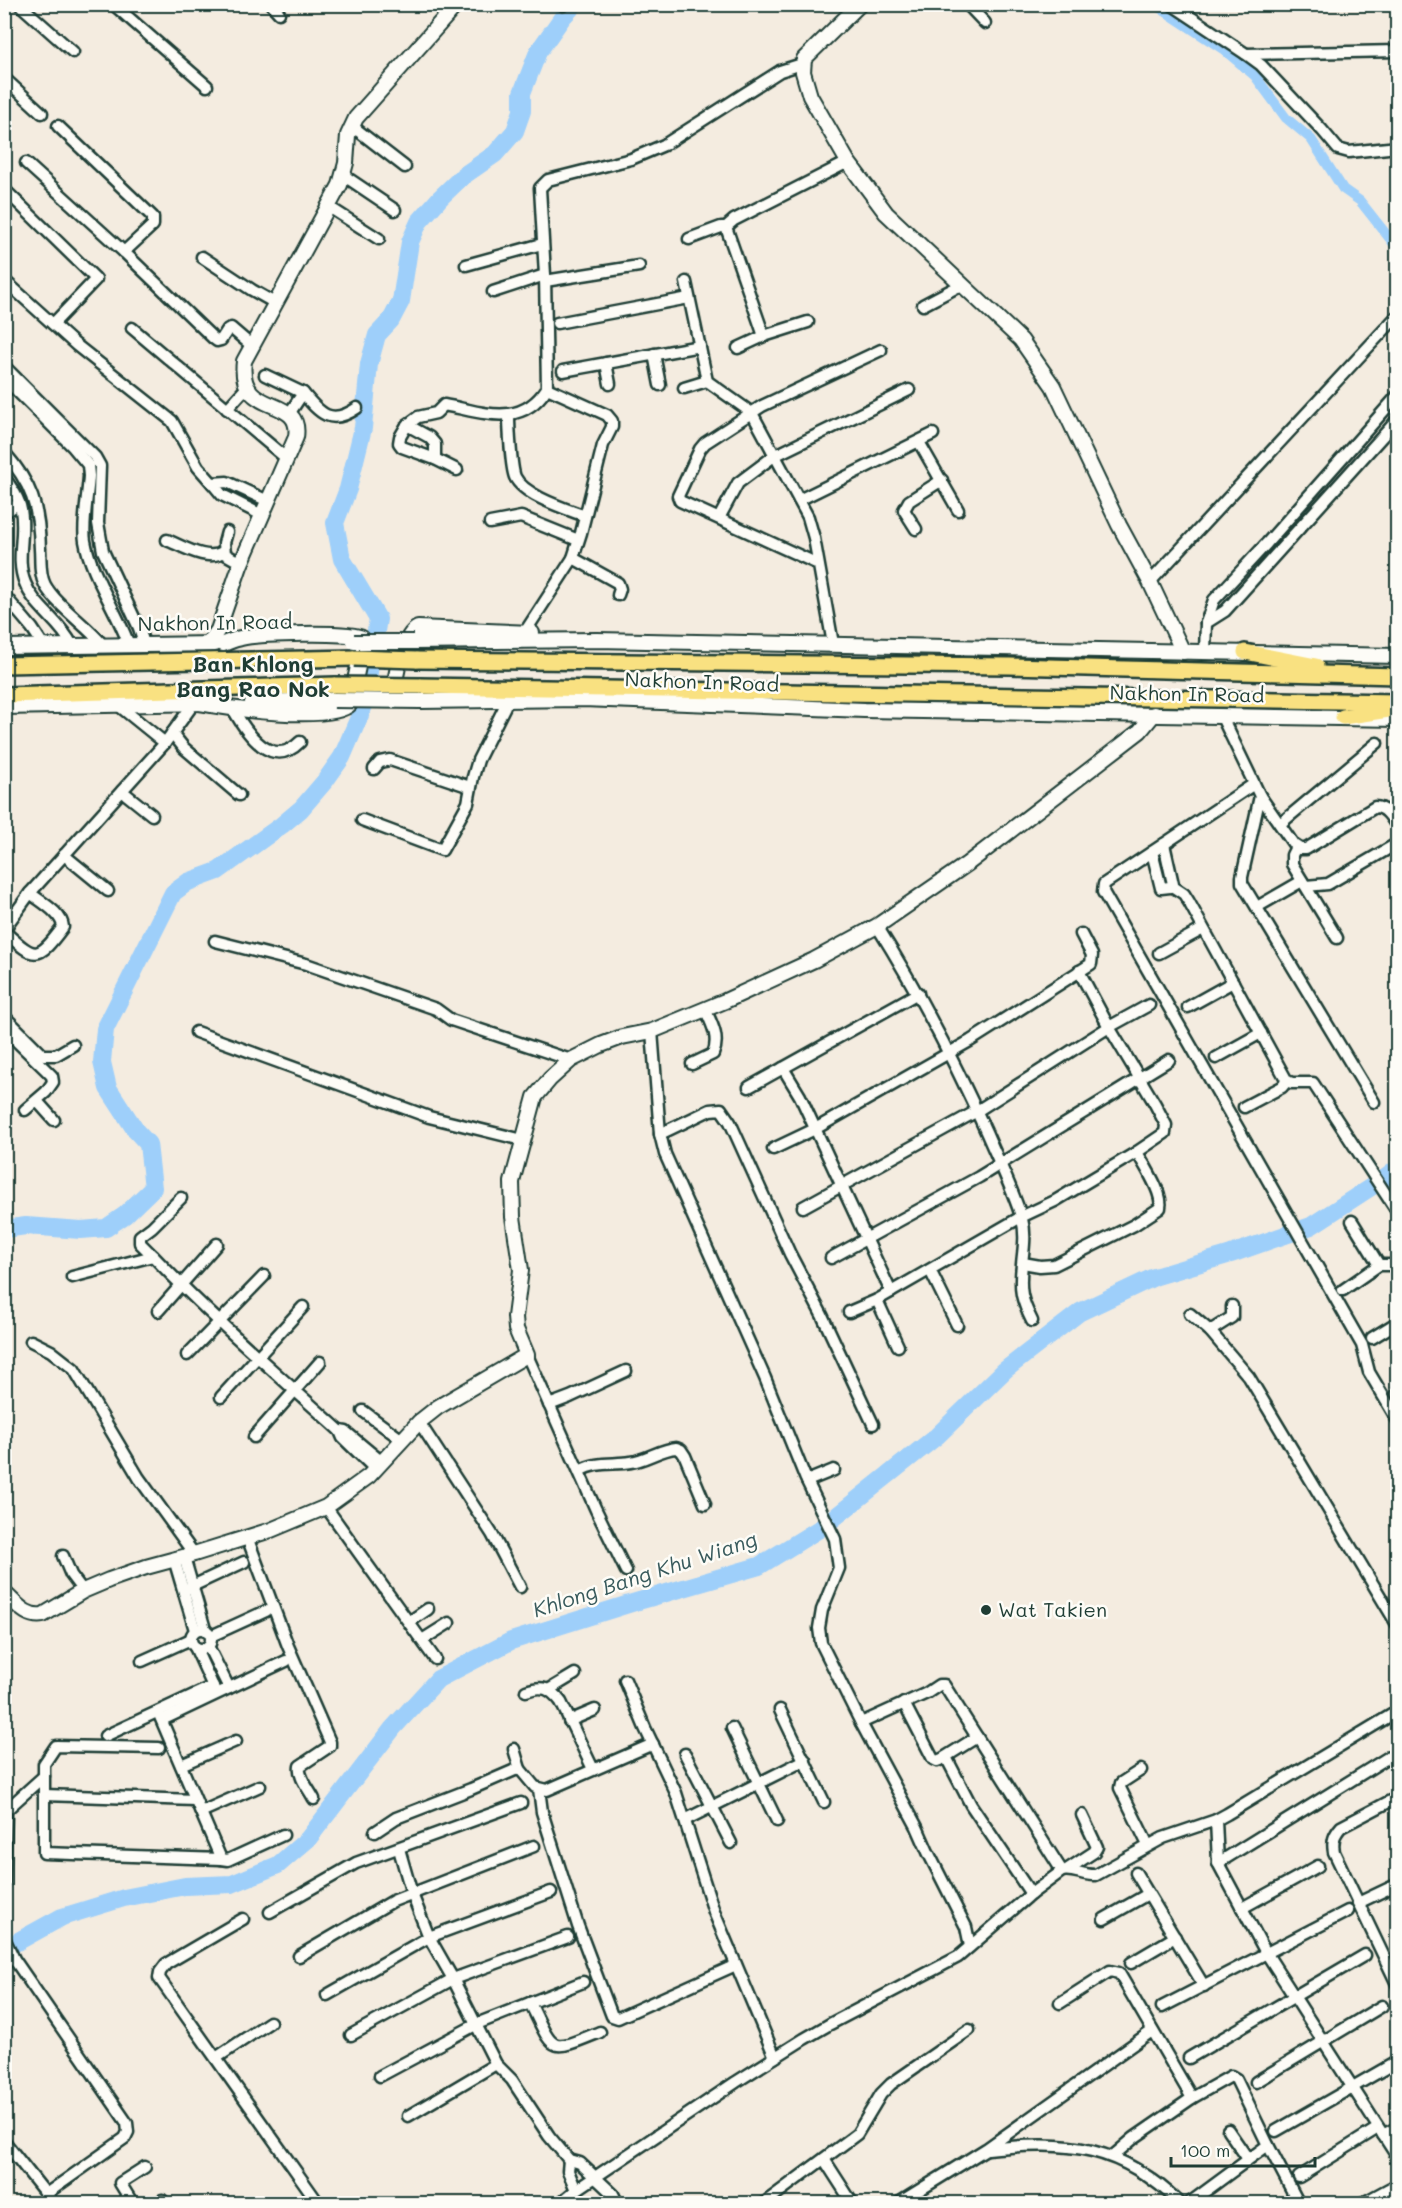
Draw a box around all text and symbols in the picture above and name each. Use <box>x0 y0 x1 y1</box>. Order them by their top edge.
street label: Nakhon In Road <box>138 608 292 636</box>
district label: Ban Khlong Bang Rao Nok <box>176 649 330 703</box>
street label: Nakhon In Road <box>624 665 780 697</box>
street label: Nakhon In Road <box>1110 679 1264 707</box>
water label: Khlong Bang Khu Wiang <box>529 1525 760 1623</box>
place label: Wat Takien <box>998 1596 1107 1622</box>
marker: Wat Takien <box>979 1603 993 1617</box>
scale bar <box>1171 2130 1315 2168</box>
text: 100 m <box>1180 2138 1230 2162</box>

